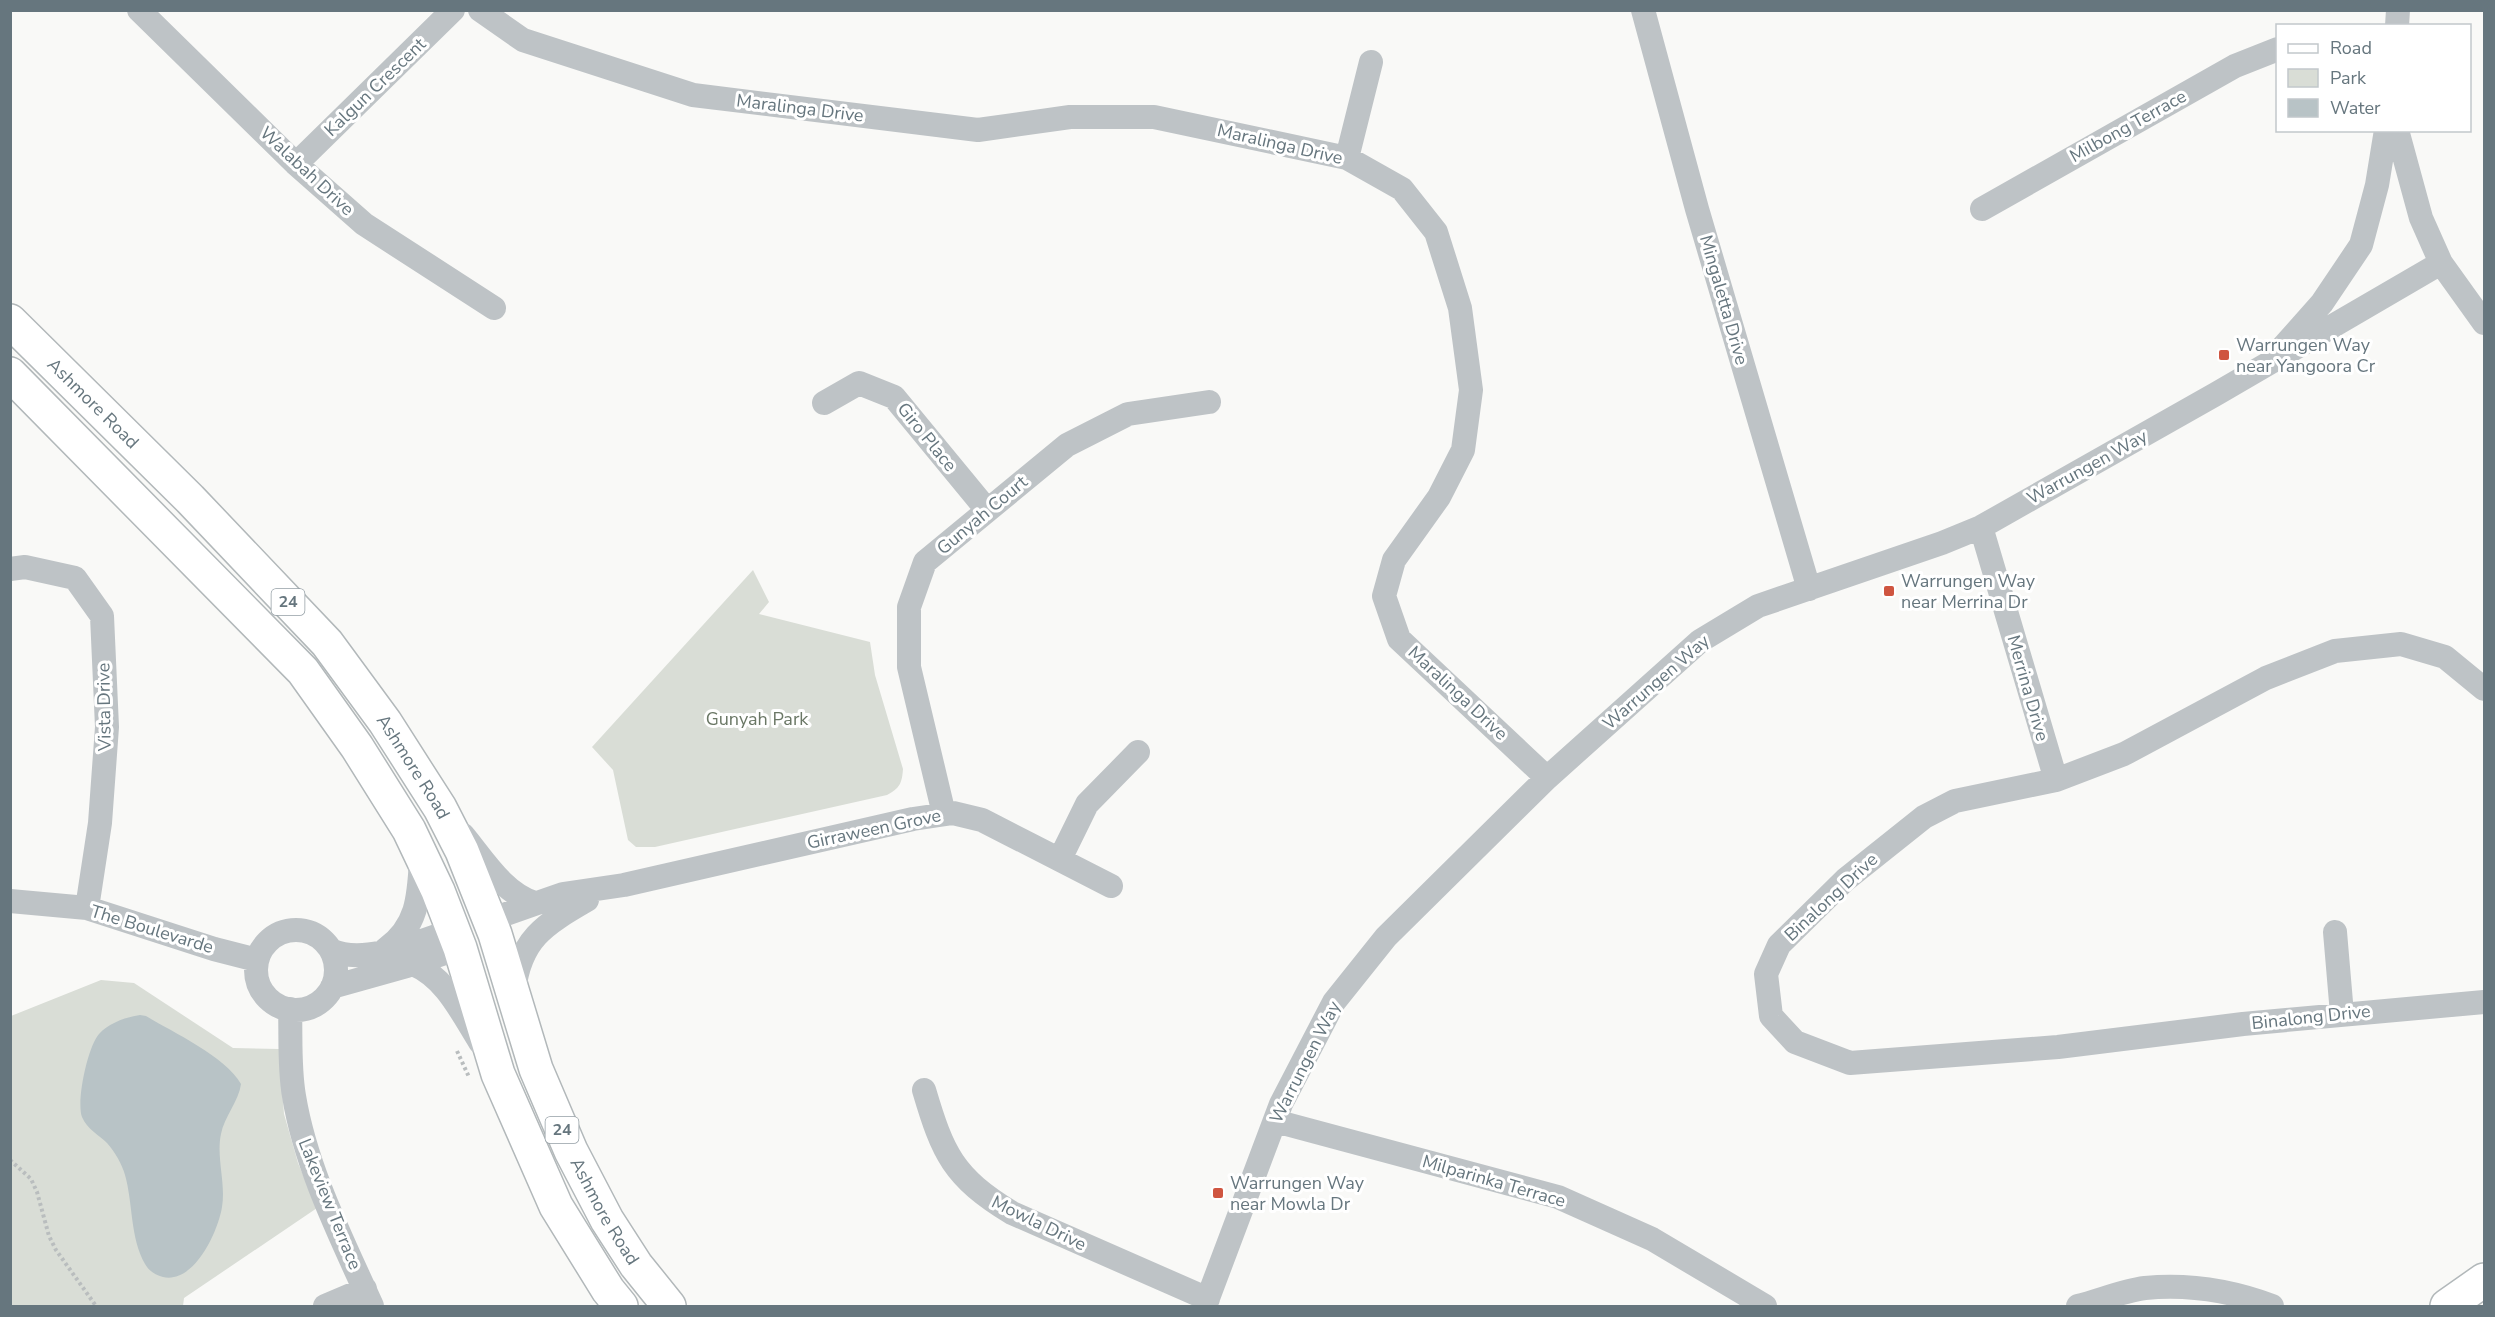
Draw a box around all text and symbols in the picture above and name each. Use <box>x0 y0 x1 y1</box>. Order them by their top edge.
legend <box>2276 24 2471 132</box>
street label: Kalgun Crescent <box>319 32 431 142</box>
text: Road <box>2330 36 2372 60</box>
text: Park <box>2330 66 2367 90</box>
street label: Milbong Terrace <box>2065 84 2191 168</box>
street label: Maralinga Drive <box>735 88 865 128</box>
text: Water <box>2330 96 2381 120</box>
street label: Maralinga Drive <box>1215 118 1345 170</box>
street label: Walabah Drive <box>255 121 359 221</box>
street label: Mingaletta Drive <box>1694 232 1754 368</box>
place label: Warrungen Way near Yangoora Cr <box>2236 333 2376 378</box>
marker: Warrungen Way near Yangoora Cr <box>2217 348 2231 362</box>
street label: Ashmore Road <box>42 353 144 454</box>
street label: Giro Place <box>892 398 962 476</box>
street label: Warrungen Way <box>2023 424 2152 510</box>
street label: Gunyah Court <box>932 470 1033 560</box>
place label: Warrungen Way near Merrina Dr <box>1901 569 2036 614</box>
marker: Warrungen Way near Merrina Dr <box>1882 584 1896 598</box>
road number: 24 <box>272 589 304 615</box>
street label: Warrungen Way <box>1598 628 1715 735</box>
street label: Merrina Drive <box>2001 632 2055 744</box>
street label: Maralinga Drive <box>1403 641 1513 745</box>
street label: Vista Drive <box>91 663 117 752</box>
park label: Gunyah Park <box>706 707 809 731</box>
street label: Ashmore Road <box>371 709 456 823</box>
street label: Girraween Grove <box>805 803 943 855</box>
street label: Binalong Drive <box>1779 847 1883 947</box>
street label: The Boulevarde <box>88 899 216 959</box>
street label: Warrungen Way <box>1264 996 1346 1127</box>
street label: Binalong Drive <box>2250 999 2372 1035</box>
road number: 24 <box>546 1117 578 1143</box>
street label: Lakeview Terrace <box>293 1135 367 1273</box>
street label: Milparinka Terrace <box>1420 1149 1568 1213</box>
street label: Ashmore Road <box>565 1154 645 1270</box>
place label: Warrungen Way near Mowla Dr <box>1230 1171 1365 1216</box>
marker: Warrungen Way near Mowla Dr <box>1211 1186 1225 1200</box>
street label: Mowla Drive <box>988 1190 1090 1256</box>

